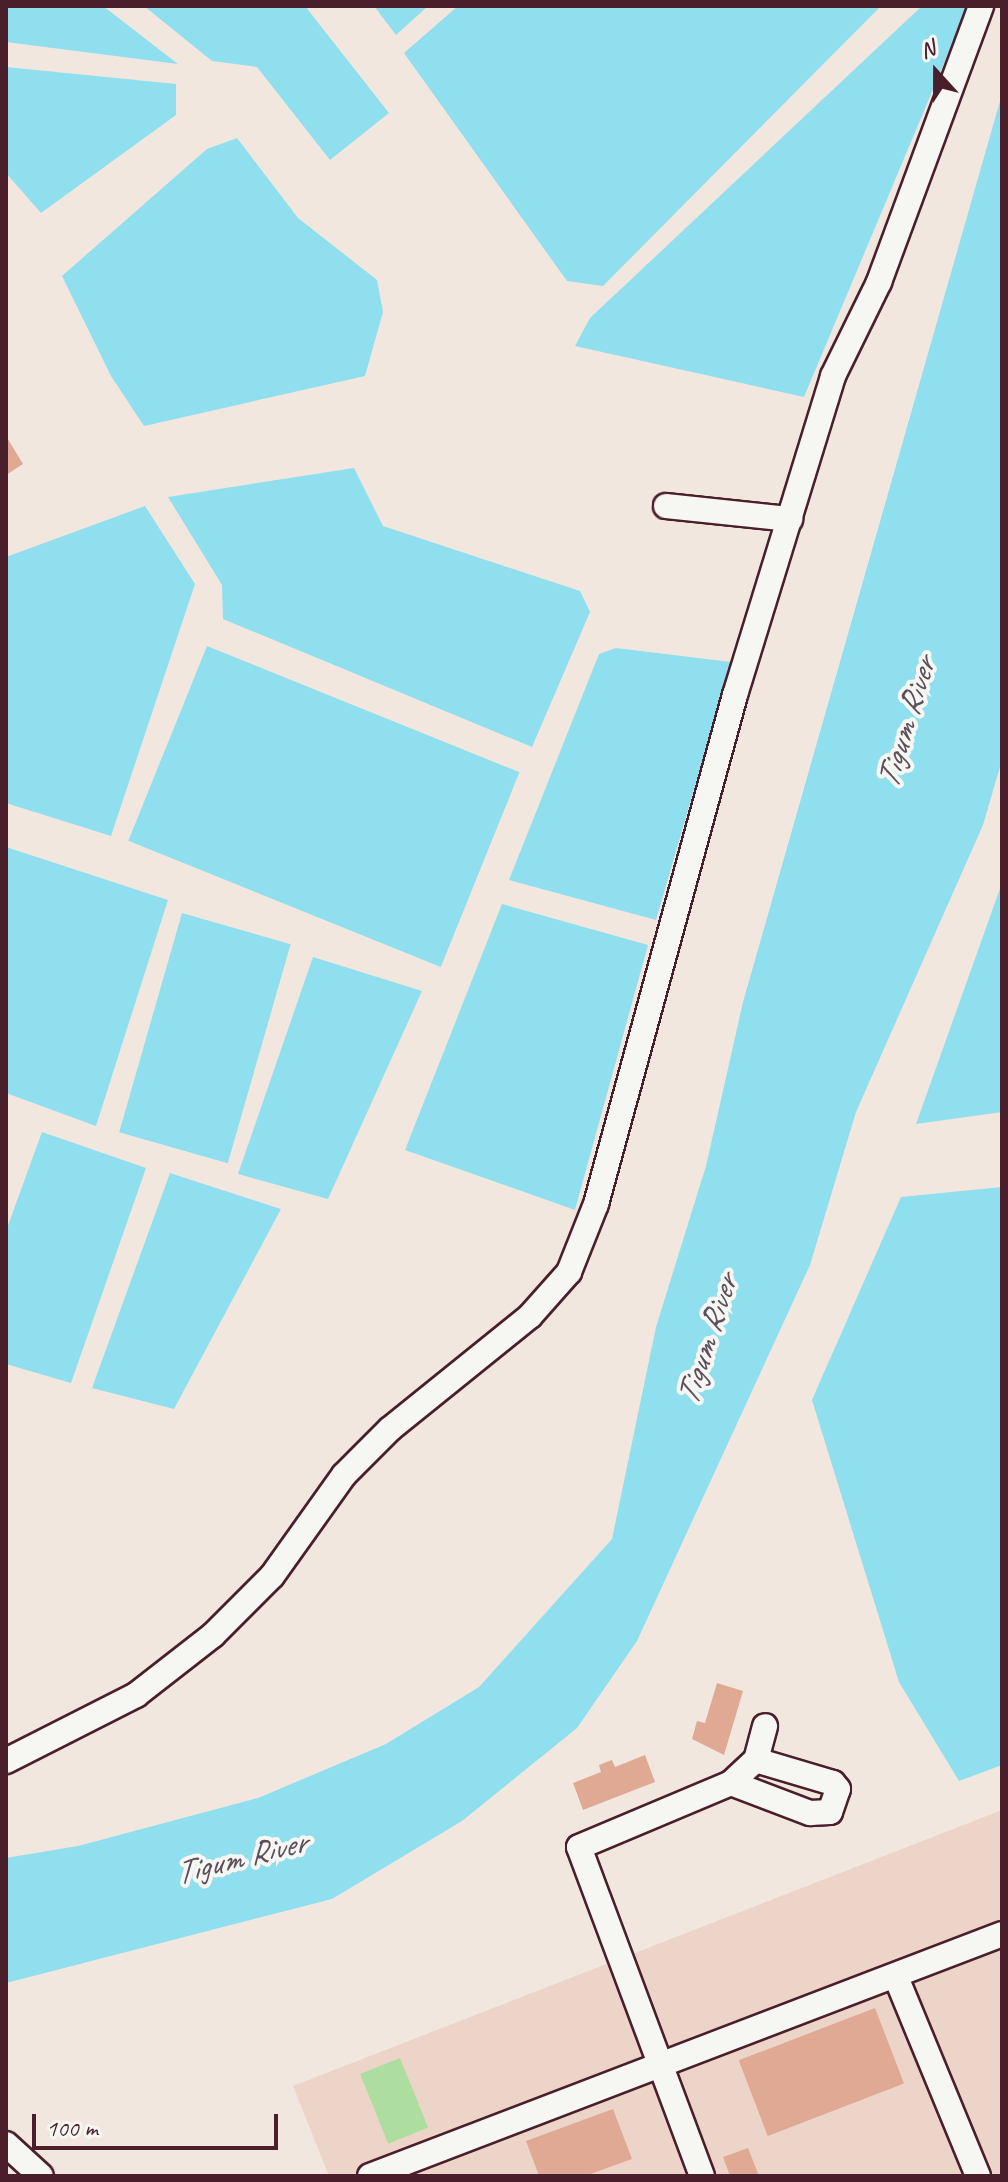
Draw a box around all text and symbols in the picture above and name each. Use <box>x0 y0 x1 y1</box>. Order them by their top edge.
north arrow <box>896 32 976 112</box>
text: N <box>916 34 939 65</box>
water label: Tigum River <box>866 652 944 794</box>
water label: Tigum River <box>666 1269 746 1411</box>
water label: Tigum River <box>170 1821 310 1893</box>
scale bar <box>36 2098 282 2148</box>
text: 100 m <box>46 2113 98 2143</box>

